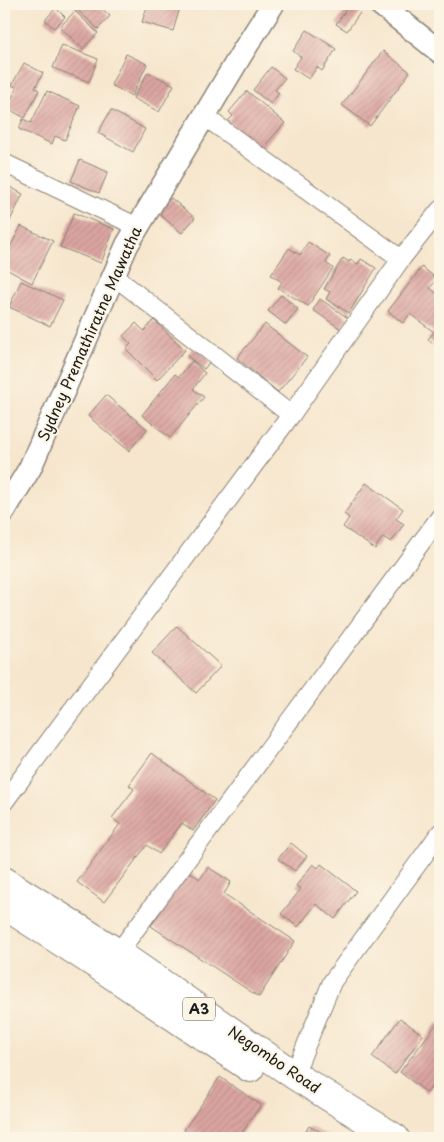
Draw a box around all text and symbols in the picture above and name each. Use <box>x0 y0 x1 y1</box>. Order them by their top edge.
street label: Sydney Premathiratne Mawatha <box>31 222 147 445</box>
road number: A3 <box>183 998 215 1021</box>
street label: Negombo Road <box>224 1019 326 1098</box>

